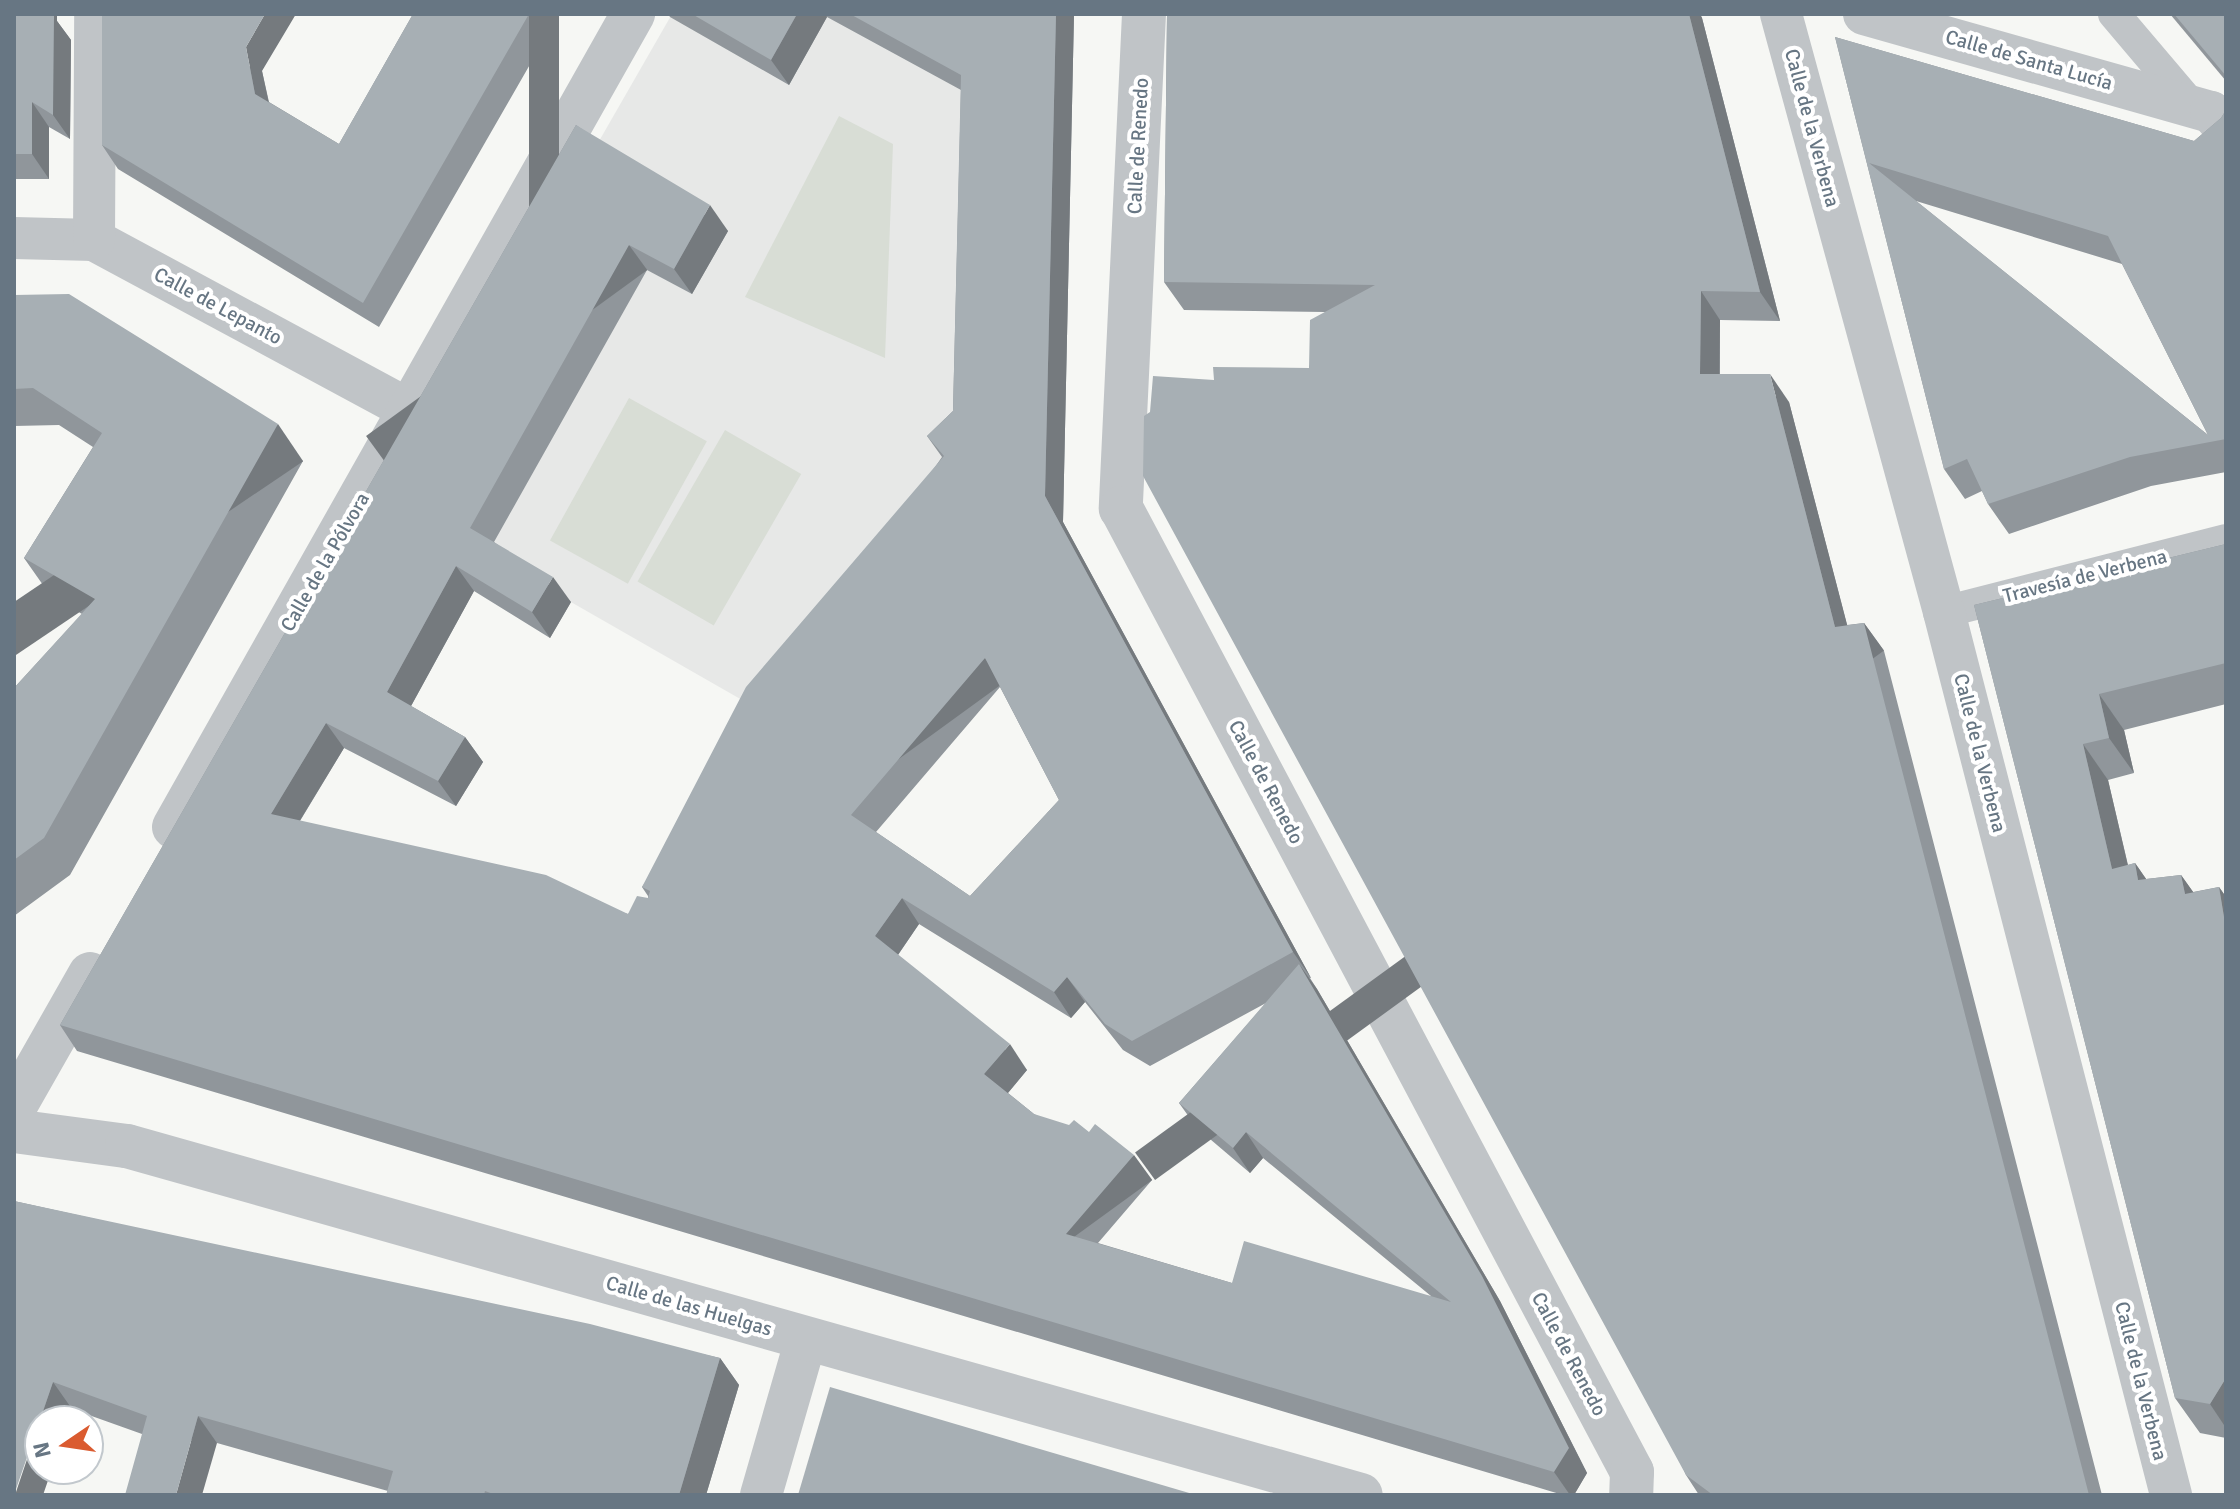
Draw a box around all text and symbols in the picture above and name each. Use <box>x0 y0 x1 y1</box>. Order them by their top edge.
street label: Calle de Santa Lucía <box>1943 25 2115 95</box>
street label: Calle de la Verbena <box>1779 46 1845 210</box>
street label: Calle de Renedo <box>1122 77 1154 215</box>
street label: Calle de Lepanto <box>150 262 286 350</box>
street label: Calle de la Pólvora <box>275 488 375 636</box>
street label: Travesía de Verbena <box>2001 544 2169 608</box>
street label: Calle de la Verbena <box>1949 671 2011 835</box>
street label: Calle de Renedo <box>1223 716 1309 848</box>
street label: Calle de las Huelgas <box>603 1271 775 1341</box>
street label: Calle de Renedo <box>1526 1288 1612 1420</box>
street label: Calle de la Verbena <box>2110 1299 2172 1463</box>
north arrow <box>24 1405 104 1485</box>
text: N <box>27 1440 57 1461</box>

